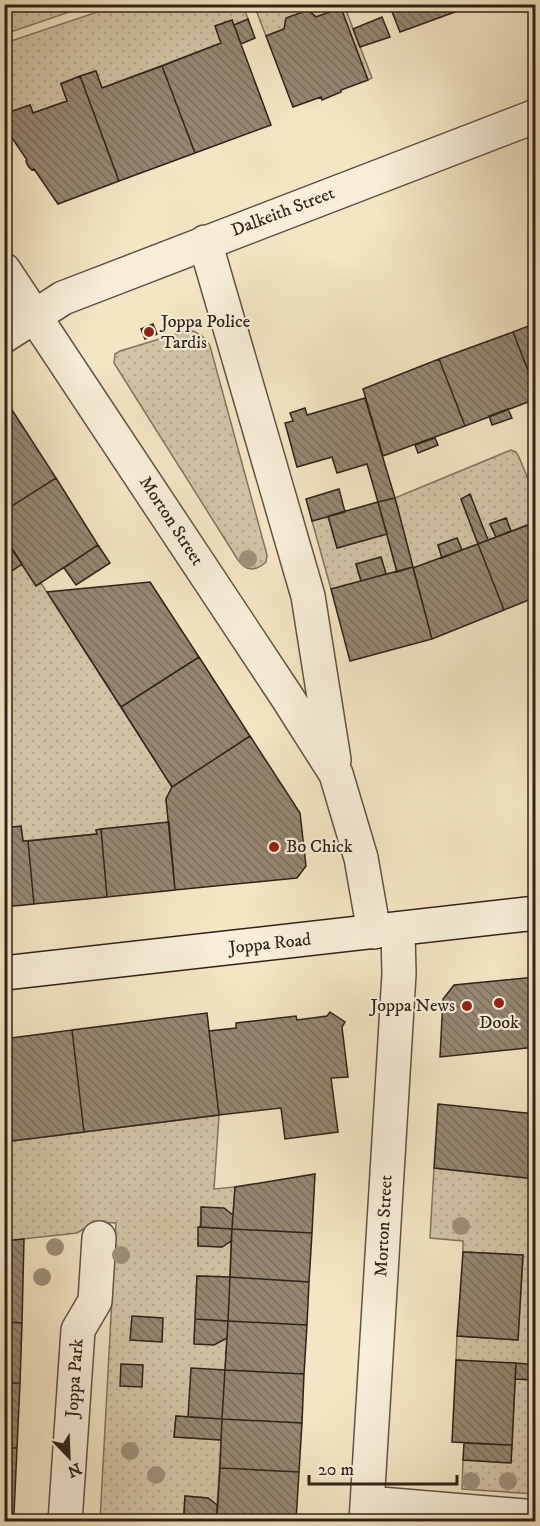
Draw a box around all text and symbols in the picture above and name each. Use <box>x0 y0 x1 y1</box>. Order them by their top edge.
street label: Dalkeith Street <box>228 182 338 242</box>
place label: Joppa Police Tardis <box>159 311 250 354</box>
marker: Joppa Police Tardis <box>142 325 156 339</box>
street label: Morton Street <box>134 472 208 570</box>
place label: Bo Chick <box>286 836 353 858</box>
marker: Bo Chick <box>267 840 281 854</box>
street label: Joppa Road <box>226 929 312 959</box>
place label: Joppa News <box>368 995 455 1017</box>
marker: Dook <box>492 996 506 1010</box>
marker: Joppa News <box>460 999 474 1013</box>
place label: Dook <box>479 1012 519 1034</box>
street label: Morton Street <box>370 1174 398 1277</box>
street label: Joppa Park <box>61 1338 89 1420</box>
north arrow <box>39 1427 99 1487</box>
scale bar <box>309 1448 458 1486</box>
text: N <box>65 1458 84 1482</box>
text: 20 m <box>318 1459 354 1481</box>

